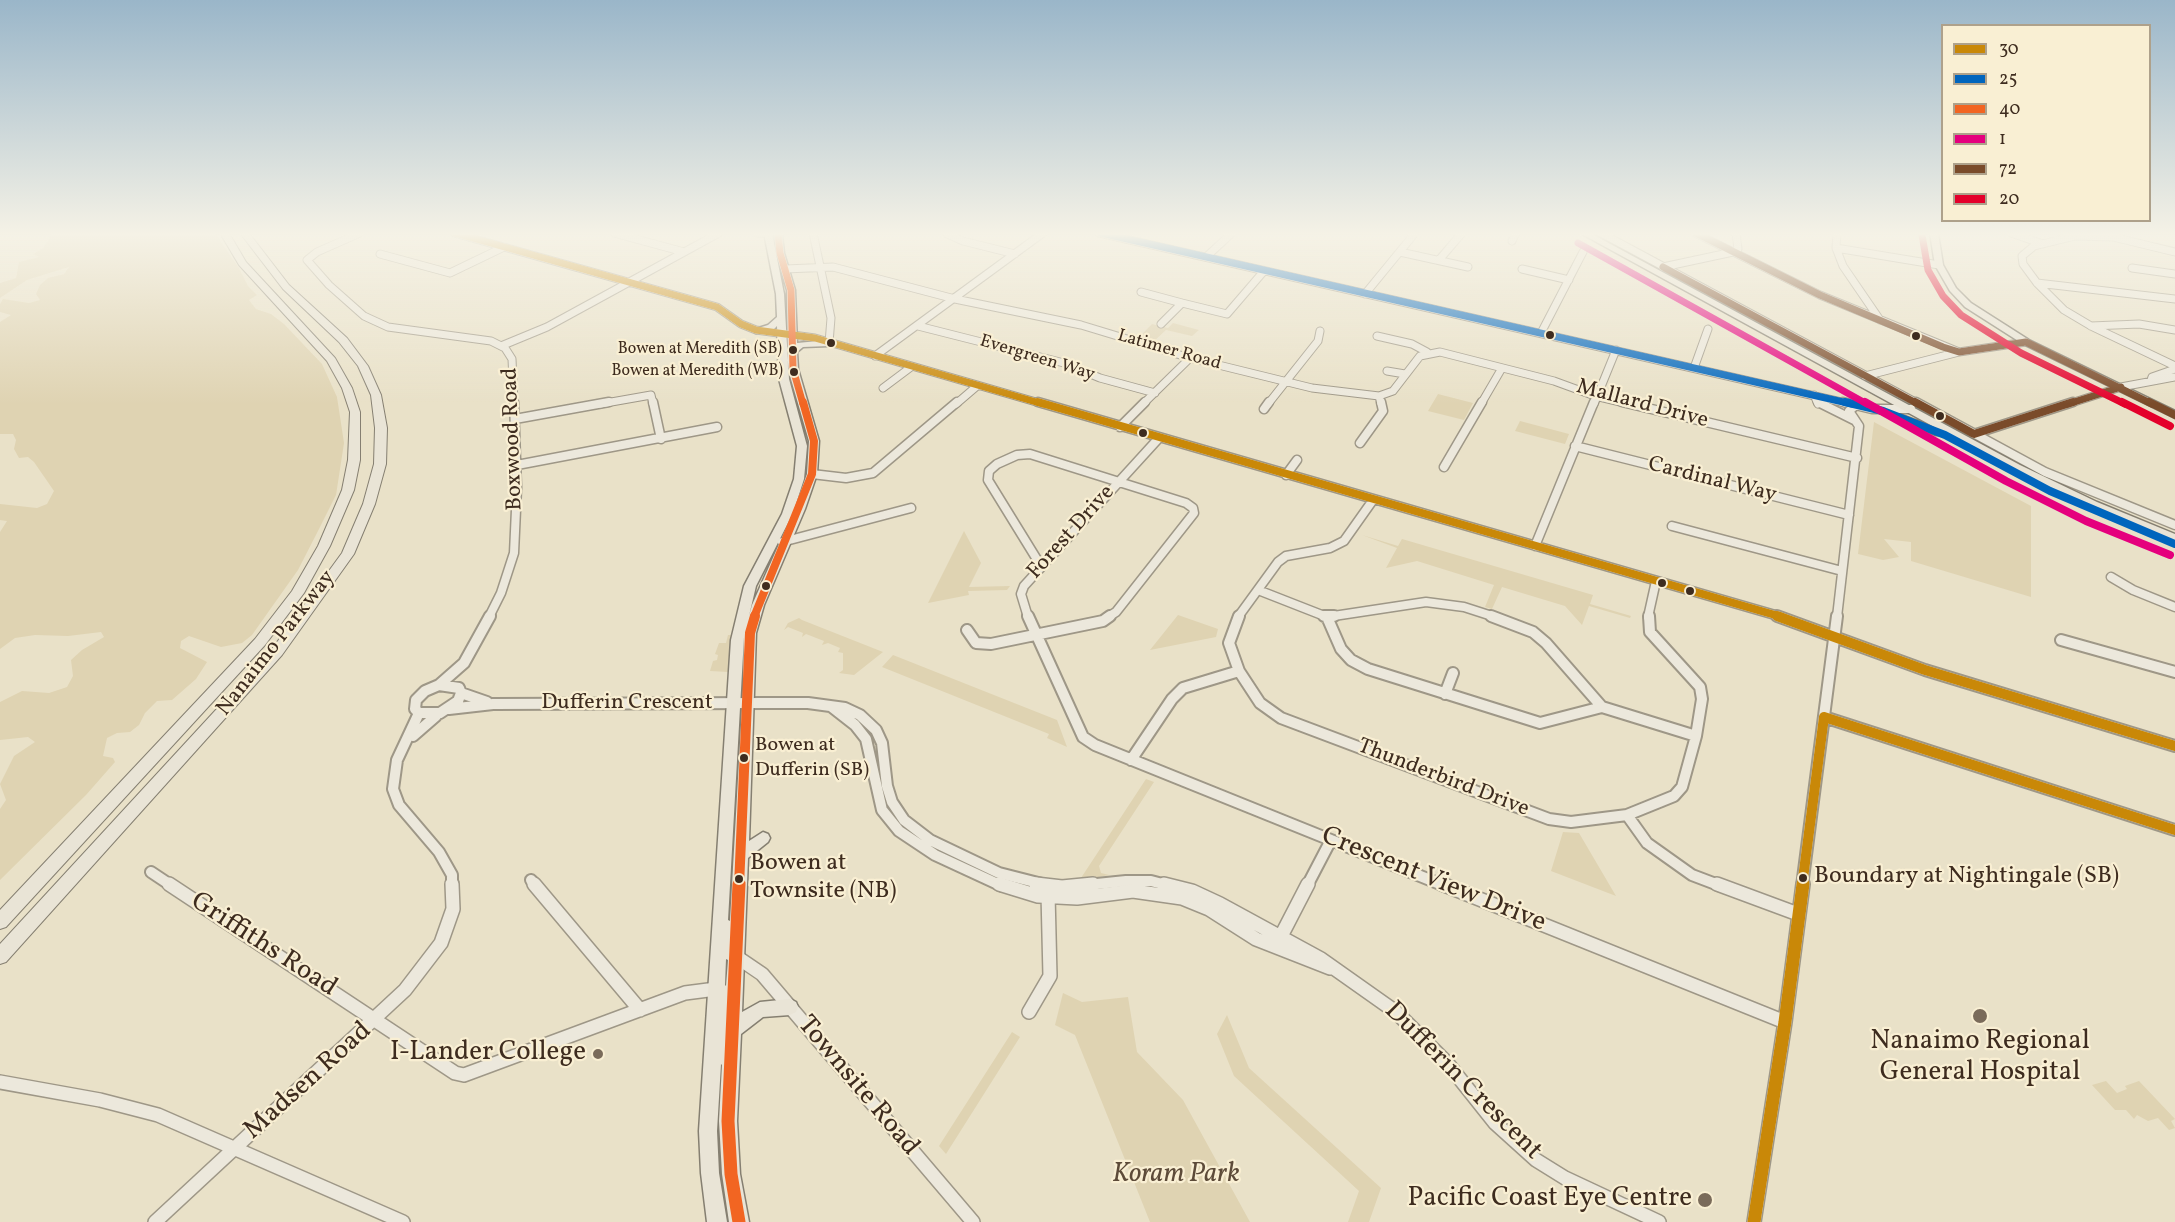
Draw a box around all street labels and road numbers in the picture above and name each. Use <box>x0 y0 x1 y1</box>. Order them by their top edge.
street label: Latimer Road <box>1115 326 1223 376</box>
street label: Evergreen Way <box>977 331 1097 387</box>
street label: Boxwood Road <box>498 367 530 511</box>
street label: Mallard Drive <box>1573 375 1711 435</box>
street label: Cardinal Way <box>1645 452 1779 510</box>
street label: Forest Drive <box>1023 480 1121 586</box>
street label: Nanaimo Parkway <box>212 566 342 722</box>
street label: Dufferin Crescent <box>541 691 713 717</box>
street label: Thunderbird Drive <box>1354 734 1532 824</box>
street label: Crescent View Drive <box>1316 821 1550 941</box>
street label: Griffiths Road <box>184 887 342 1005</box>
street label: Dufferin Crescent <box>1376 996 1548 1168</box>
street label: Townsite Road <box>789 1010 925 1164</box>
street label: Madsen Road <box>238 1016 380 1148</box>

